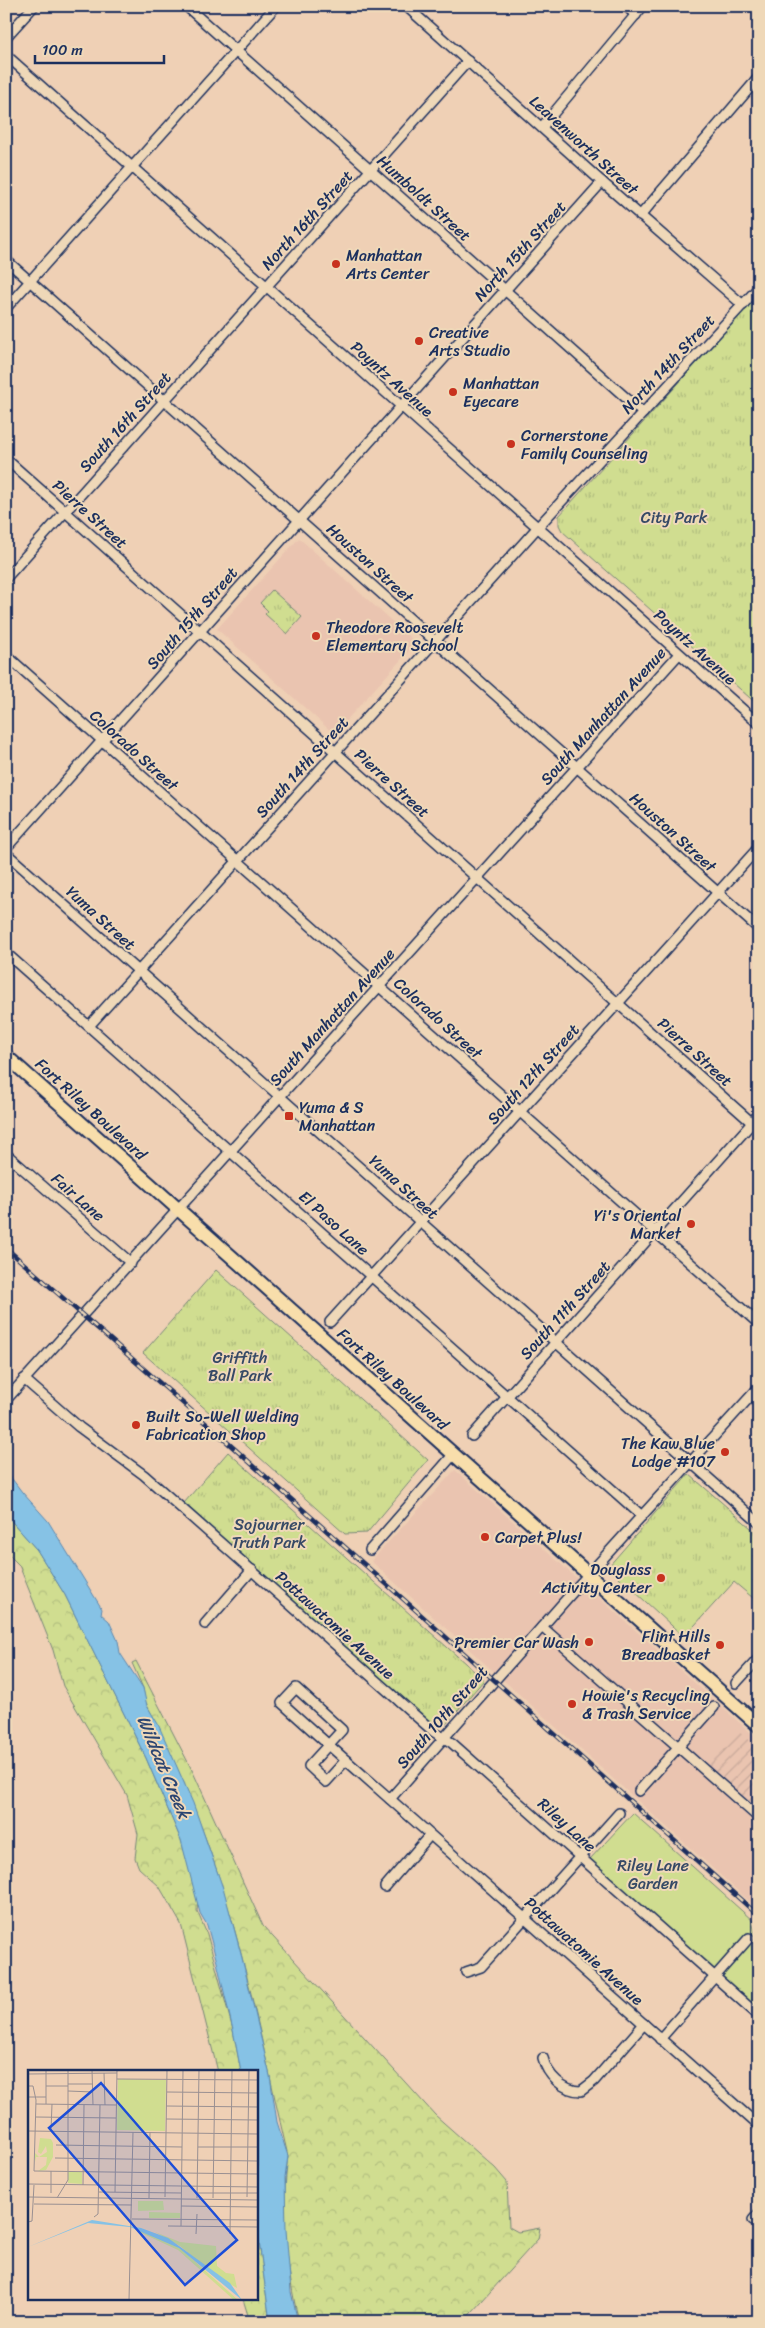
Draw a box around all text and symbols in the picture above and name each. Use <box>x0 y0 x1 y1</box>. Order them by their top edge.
scale bar <box>35 32 164 64</box>
text: 100 m <box>42 37 83 63</box>
street label: Leavenworth Street <box>523 88 646 203</box>
street label: Humboldt Street <box>370 147 478 249</box>
street label: North 16th Street <box>254 163 360 277</box>
street label: North 15th Street <box>466 194 574 308</box>
place label: Manhattan Arts Center <box>345 241 431 288</box>
marker: Manhattan Arts Center <box>330 258 342 270</box>
street label: North 14th Street <box>614 307 722 421</box>
place label: Creative Arts Studio <box>428 318 510 365</box>
street label: Poyntz Avenue <box>344 333 441 425</box>
marker: Creative Arts Studio <box>413 335 425 347</box>
street label: South 16th Street <box>71 365 179 479</box>
place label: Manhattan Eyecare <box>463 369 539 416</box>
marker: Manhattan Eyecare <box>447 386 459 398</box>
place label: Cornerstone Family Counseling <box>521 421 648 468</box>
marker: Cornerstone Family Counseling <box>505 438 517 450</box>
street label: Pierre Street <box>45 472 135 556</box>
park label: City Park <box>641 503 708 532</box>
street label: Houston Street <box>320 516 421 611</box>
street label: South 15th Street <box>139 560 245 676</box>
street label: Poyntz Avenue <box>647 601 744 693</box>
place label: Theodore Roosevelt Elementary School <box>326 613 464 660</box>
marker: Theodore Roosevelt Elementary School <box>310 630 322 642</box>
street label: South Manhattan Avenue <box>533 640 673 792</box>
street label: Colorado Street <box>83 702 186 799</box>
street label: South 14th Street <box>248 709 356 825</box>
street label: Pierre Street <box>347 741 437 825</box>
street label: Houston Street <box>623 785 724 880</box>
street label: Yuma Street <box>59 878 143 958</box>
street label: South Manhattan Avenue <box>262 941 402 1093</box>
street label: Colorado Street <box>387 970 490 1067</box>
street label: Pierre Street <box>650 1010 740 1094</box>
street label: South 12th Street <box>479 1017 587 1131</box>
street label: Fort Riley Boulevard <box>28 1050 155 1169</box>
place label: Yuma & S Manhattan <box>299 1093 375 1140</box>
marker: Yuma & S Manhattan <box>283 1110 295 1122</box>
street label: Yuma Street <box>362 1147 446 1227</box>
street label: Fair Lane <box>44 1165 112 1229</box>
street label: El Paso Lane <box>292 1183 376 1263</box>
place label: Yi's Oriental Market <box>594 1201 682 1248</box>
marker: Yi's Oriental Market <box>685 1218 697 1230</box>
street label: South 11th Street <box>512 1253 618 1367</box>
street label: Fort Riley Boulevard <box>330 1320 457 1439</box>
park label: Griffith Ball Park <box>208 1343 272 1390</box>
place label: Built So-Well Welding Fabrication Shop <box>146 1402 299 1449</box>
marker: Built So-Well Welding Fabrication Shop <box>130 1419 142 1431</box>
place label: The Kaw Blue Lodge #107 <box>621 1429 716 1476</box>
marker: The Kaw Blue Lodge #107 <box>719 1446 731 1458</box>
park label: Sojourner Truth Park <box>232 1510 307 1557</box>
place label: Carpet Plus! <box>495 1523 582 1552</box>
marker: Carpet Plus! <box>479 1531 491 1543</box>
place label: Douglass Activity Center <box>541 1555 652 1602</box>
street label: Pottawatomie Avenue <box>268 1563 402 1687</box>
marker: Douglass Activity Center <box>655 1572 667 1584</box>
place label: Flint Hills Breadbasket <box>622 1622 711 1669</box>
place label: Premier Car Wash <box>454 1628 579 1657</box>
marker: Premier Car Wash <box>583 1636 595 1648</box>
marker: Flint Hills Breadbasket <box>714 1639 726 1651</box>
street label: South 10th Street <box>389 1659 495 1775</box>
place label: Howie's Recycling & Trash Service <box>582 1681 710 1728</box>
marker: Howie's Recycling & Trash Service <box>566 1698 578 1710</box>
water label: Wildcat Creek <box>128 1710 201 1825</box>
street label: Riley Lane <box>531 1790 603 1860</box>
park label: Riley Lane Garden <box>617 1851 689 1898</box>
street label: Pottawatomie Avenue <box>517 1889 651 2013</box>
inset map <box>28 2070 258 2300</box>

